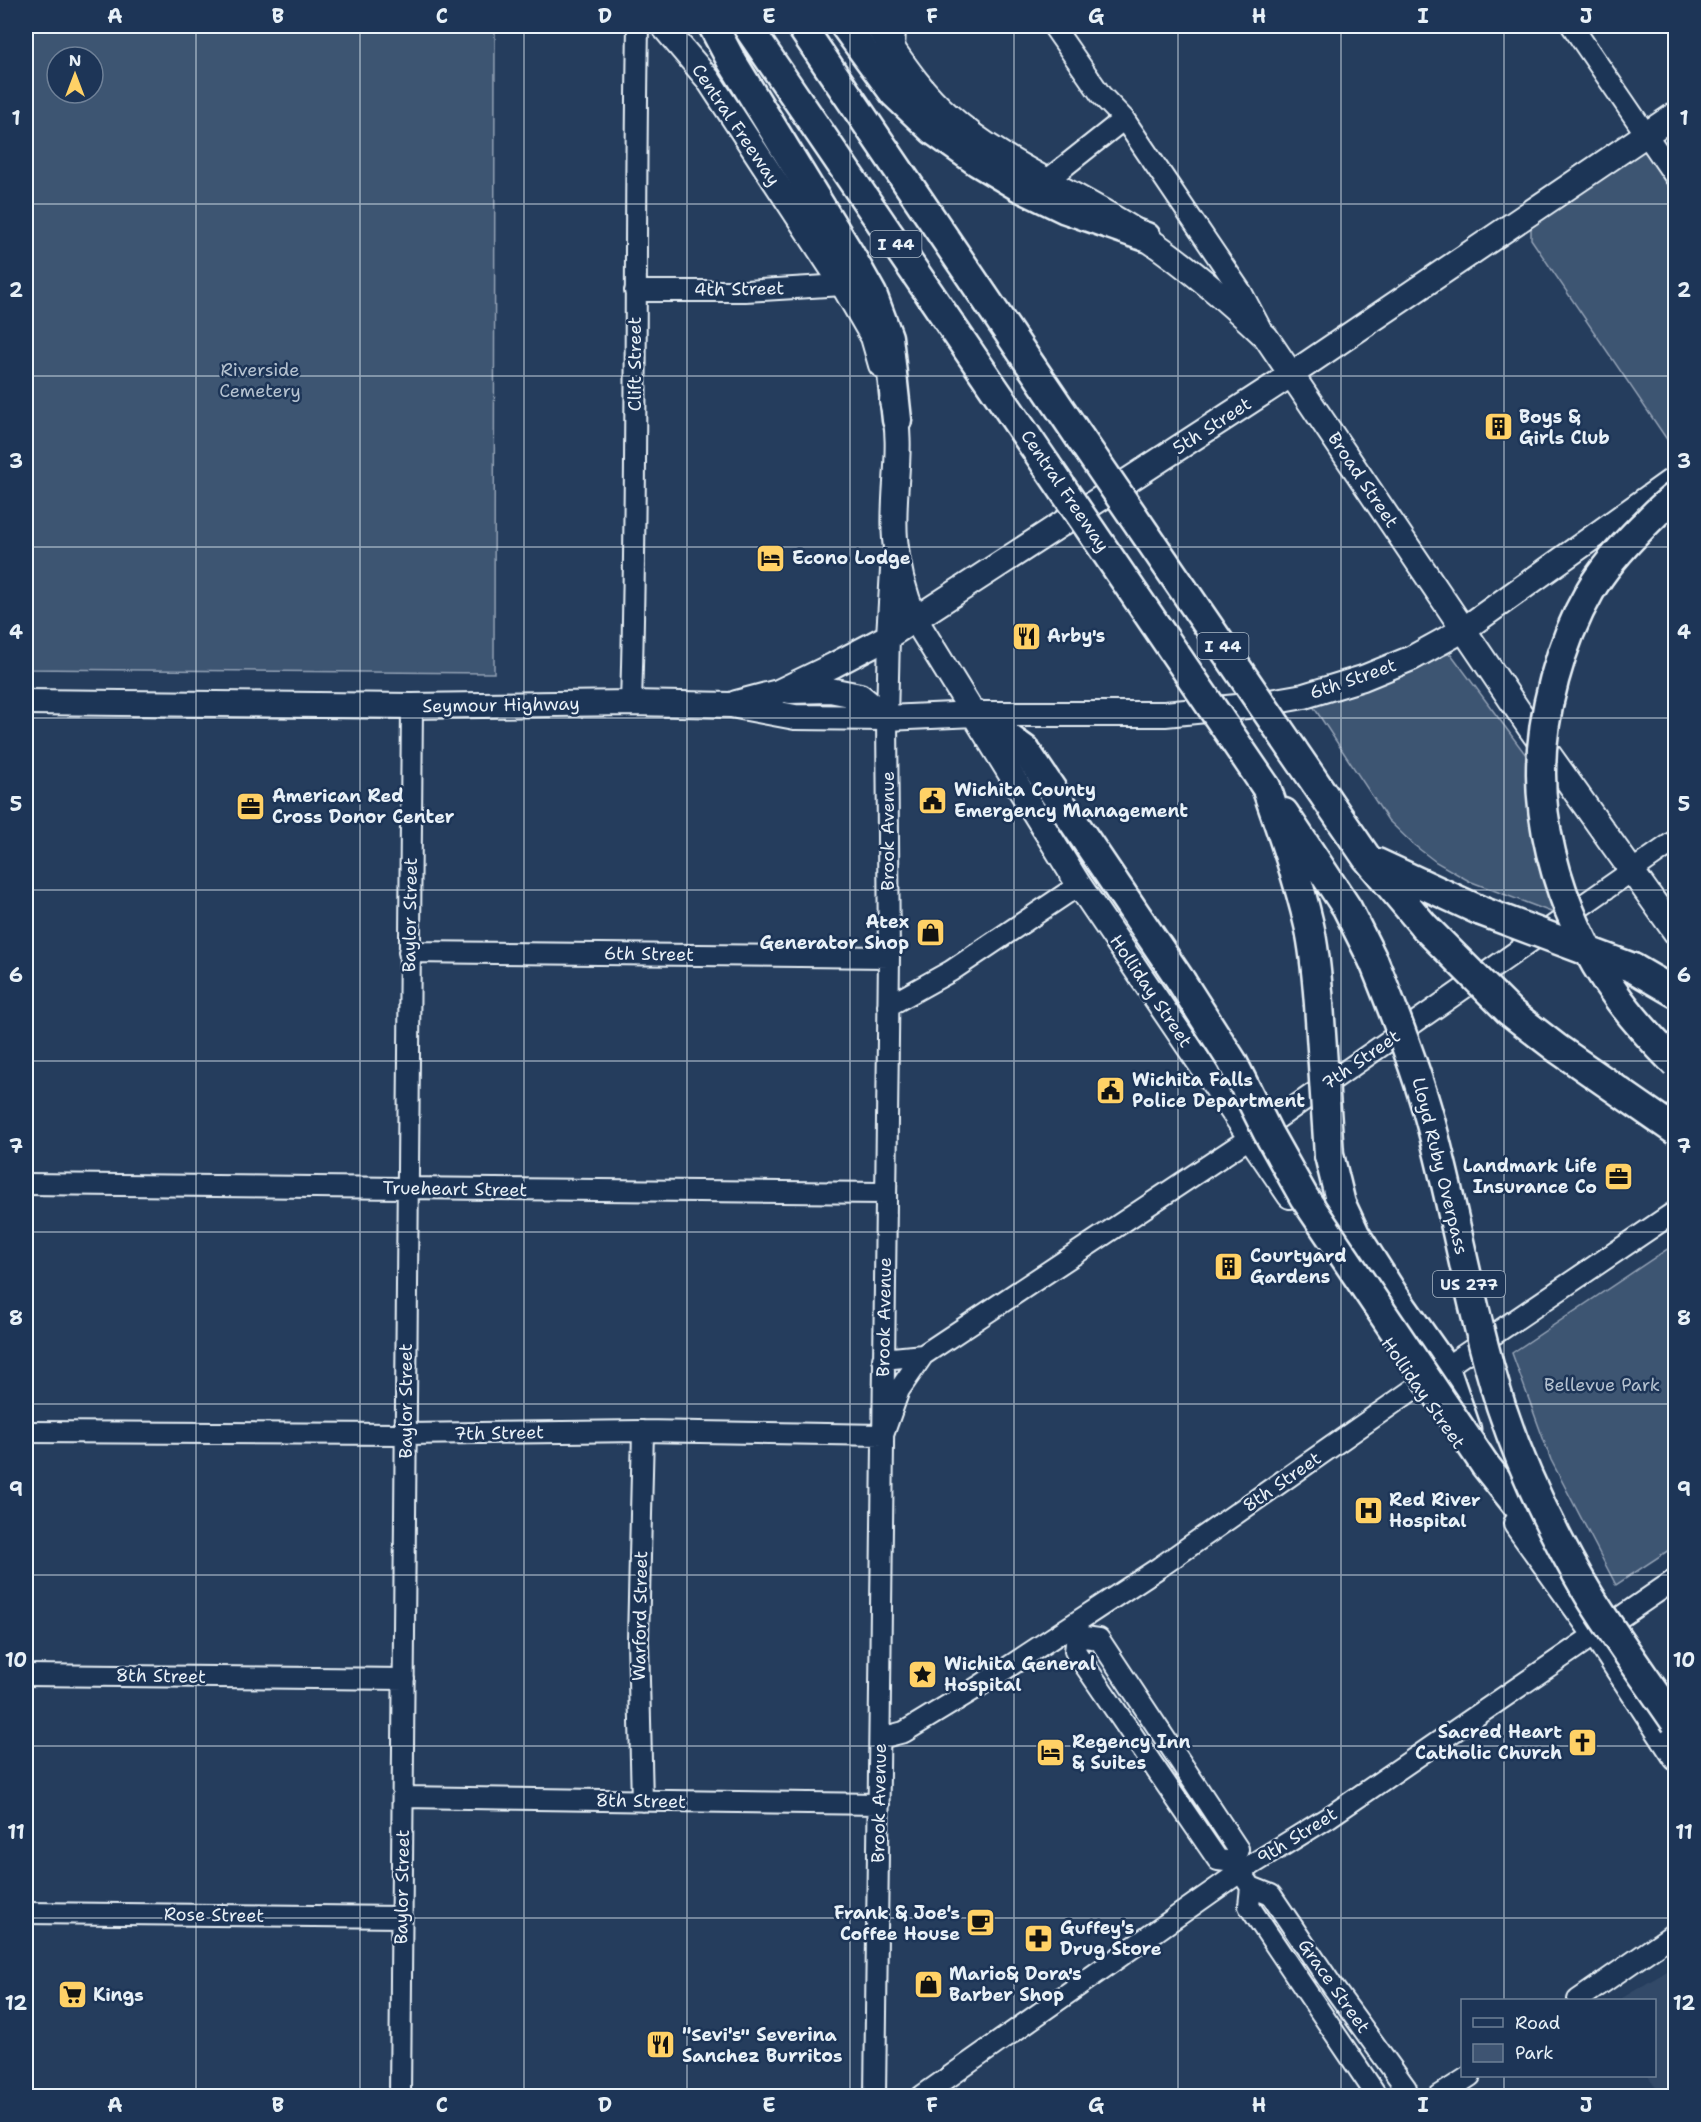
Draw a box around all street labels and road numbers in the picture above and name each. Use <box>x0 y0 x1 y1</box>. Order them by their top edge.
street label: Central Freeway <box>686 59 786 191</box>
road number: I 44 <box>870 231 922 257</box>
street label: 4th Street <box>694 276 785 302</box>
street label: Clift Street <box>623 317 647 411</box>
street label: 5th Street <box>1168 392 1256 460</box>
street label: Central Freeway <box>1015 425 1115 557</box>
street label: Broad Street <box>1322 428 1404 533</box>
road number: I 44 <box>1198 633 1248 659</box>
street label: 6th Street <box>1306 653 1400 705</box>
street label: Seymour Highway <box>422 692 580 718</box>
street label: Brook Avenue <box>876 771 900 891</box>
street label: Baylor Street <box>397 857 423 973</box>
street label: Holliday Street <box>1104 930 1198 1052</box>
street label: 6th Street <box>604 941 694 967</box>
street label: 7th Street <box>1317 1024 1405 1096</box>
street label: Lloyd Ruby Overpass <box>1406 1075 1474 1257</box>
street label: Trueheart Street <box>383 1176 528 1202</box>
street label: Brook Avenue <box>871 1257 897 1377</box>
road number: US 277 <box>1433 1271 1505 1297</box>
street label: Holliday Street <box>1376 1332 1471 1454</box>
street label: Baylor Street <box>394 1343 418 1459</box>
street label: 7th Street <box>454 1420 544 1446</box>
street label: 8th Street <box>1238 1446 1326 1518</box>
street label: Warford Street <box>627 1550 653 1681</box>
street label: 8th Street <box>116 1663 206 1689</box>
street label: Brook Avenue <box>866 1743 892 1863</box>
street label: 8th Street <box>596 1788 686 1814</box>
street label: 9th Street <box>1252 1802 1342 1870</box>
street label: Baylor Street <box>389 1829 415 1945</box>
street label: Rose Street <box>164 1902 265 1928</box>
street label: Grace Street <box>1293 1934 1375 2038</box>

